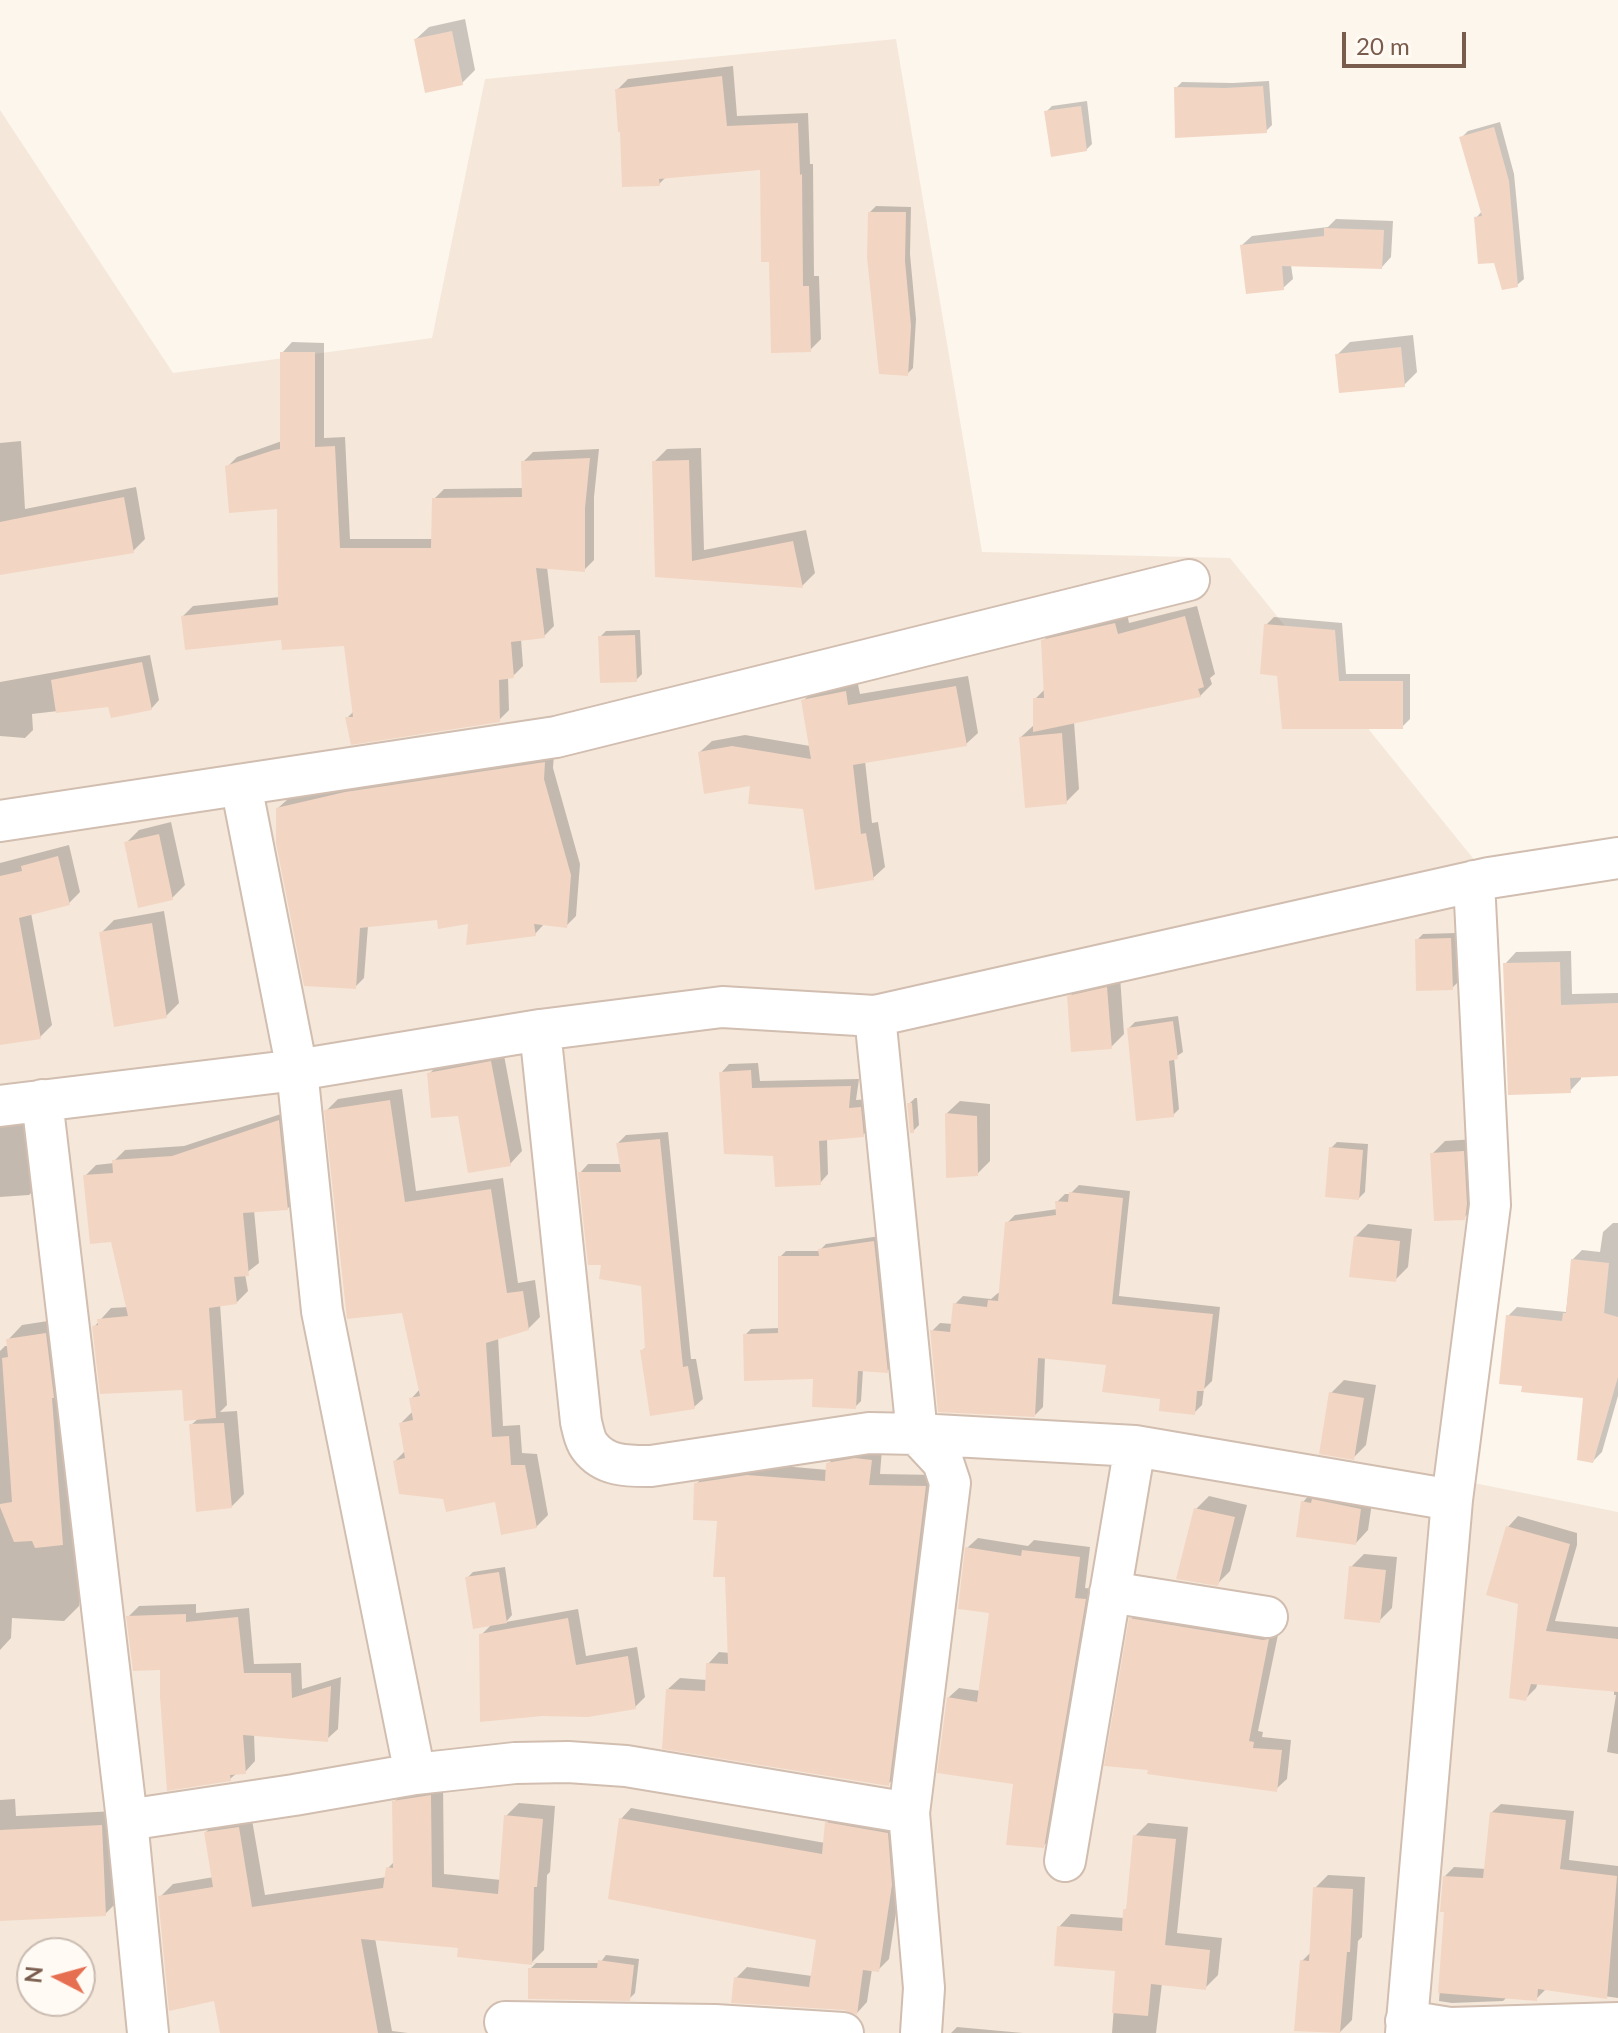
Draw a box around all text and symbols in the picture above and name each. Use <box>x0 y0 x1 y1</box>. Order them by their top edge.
scale bar <box>1346 16 1470 66</box>
text: 20 m <box>1356 31 1410 60</box>
north arrow <box>16 1937 96 2017</box>
text: N <box>19 1965 48 1984</box>

